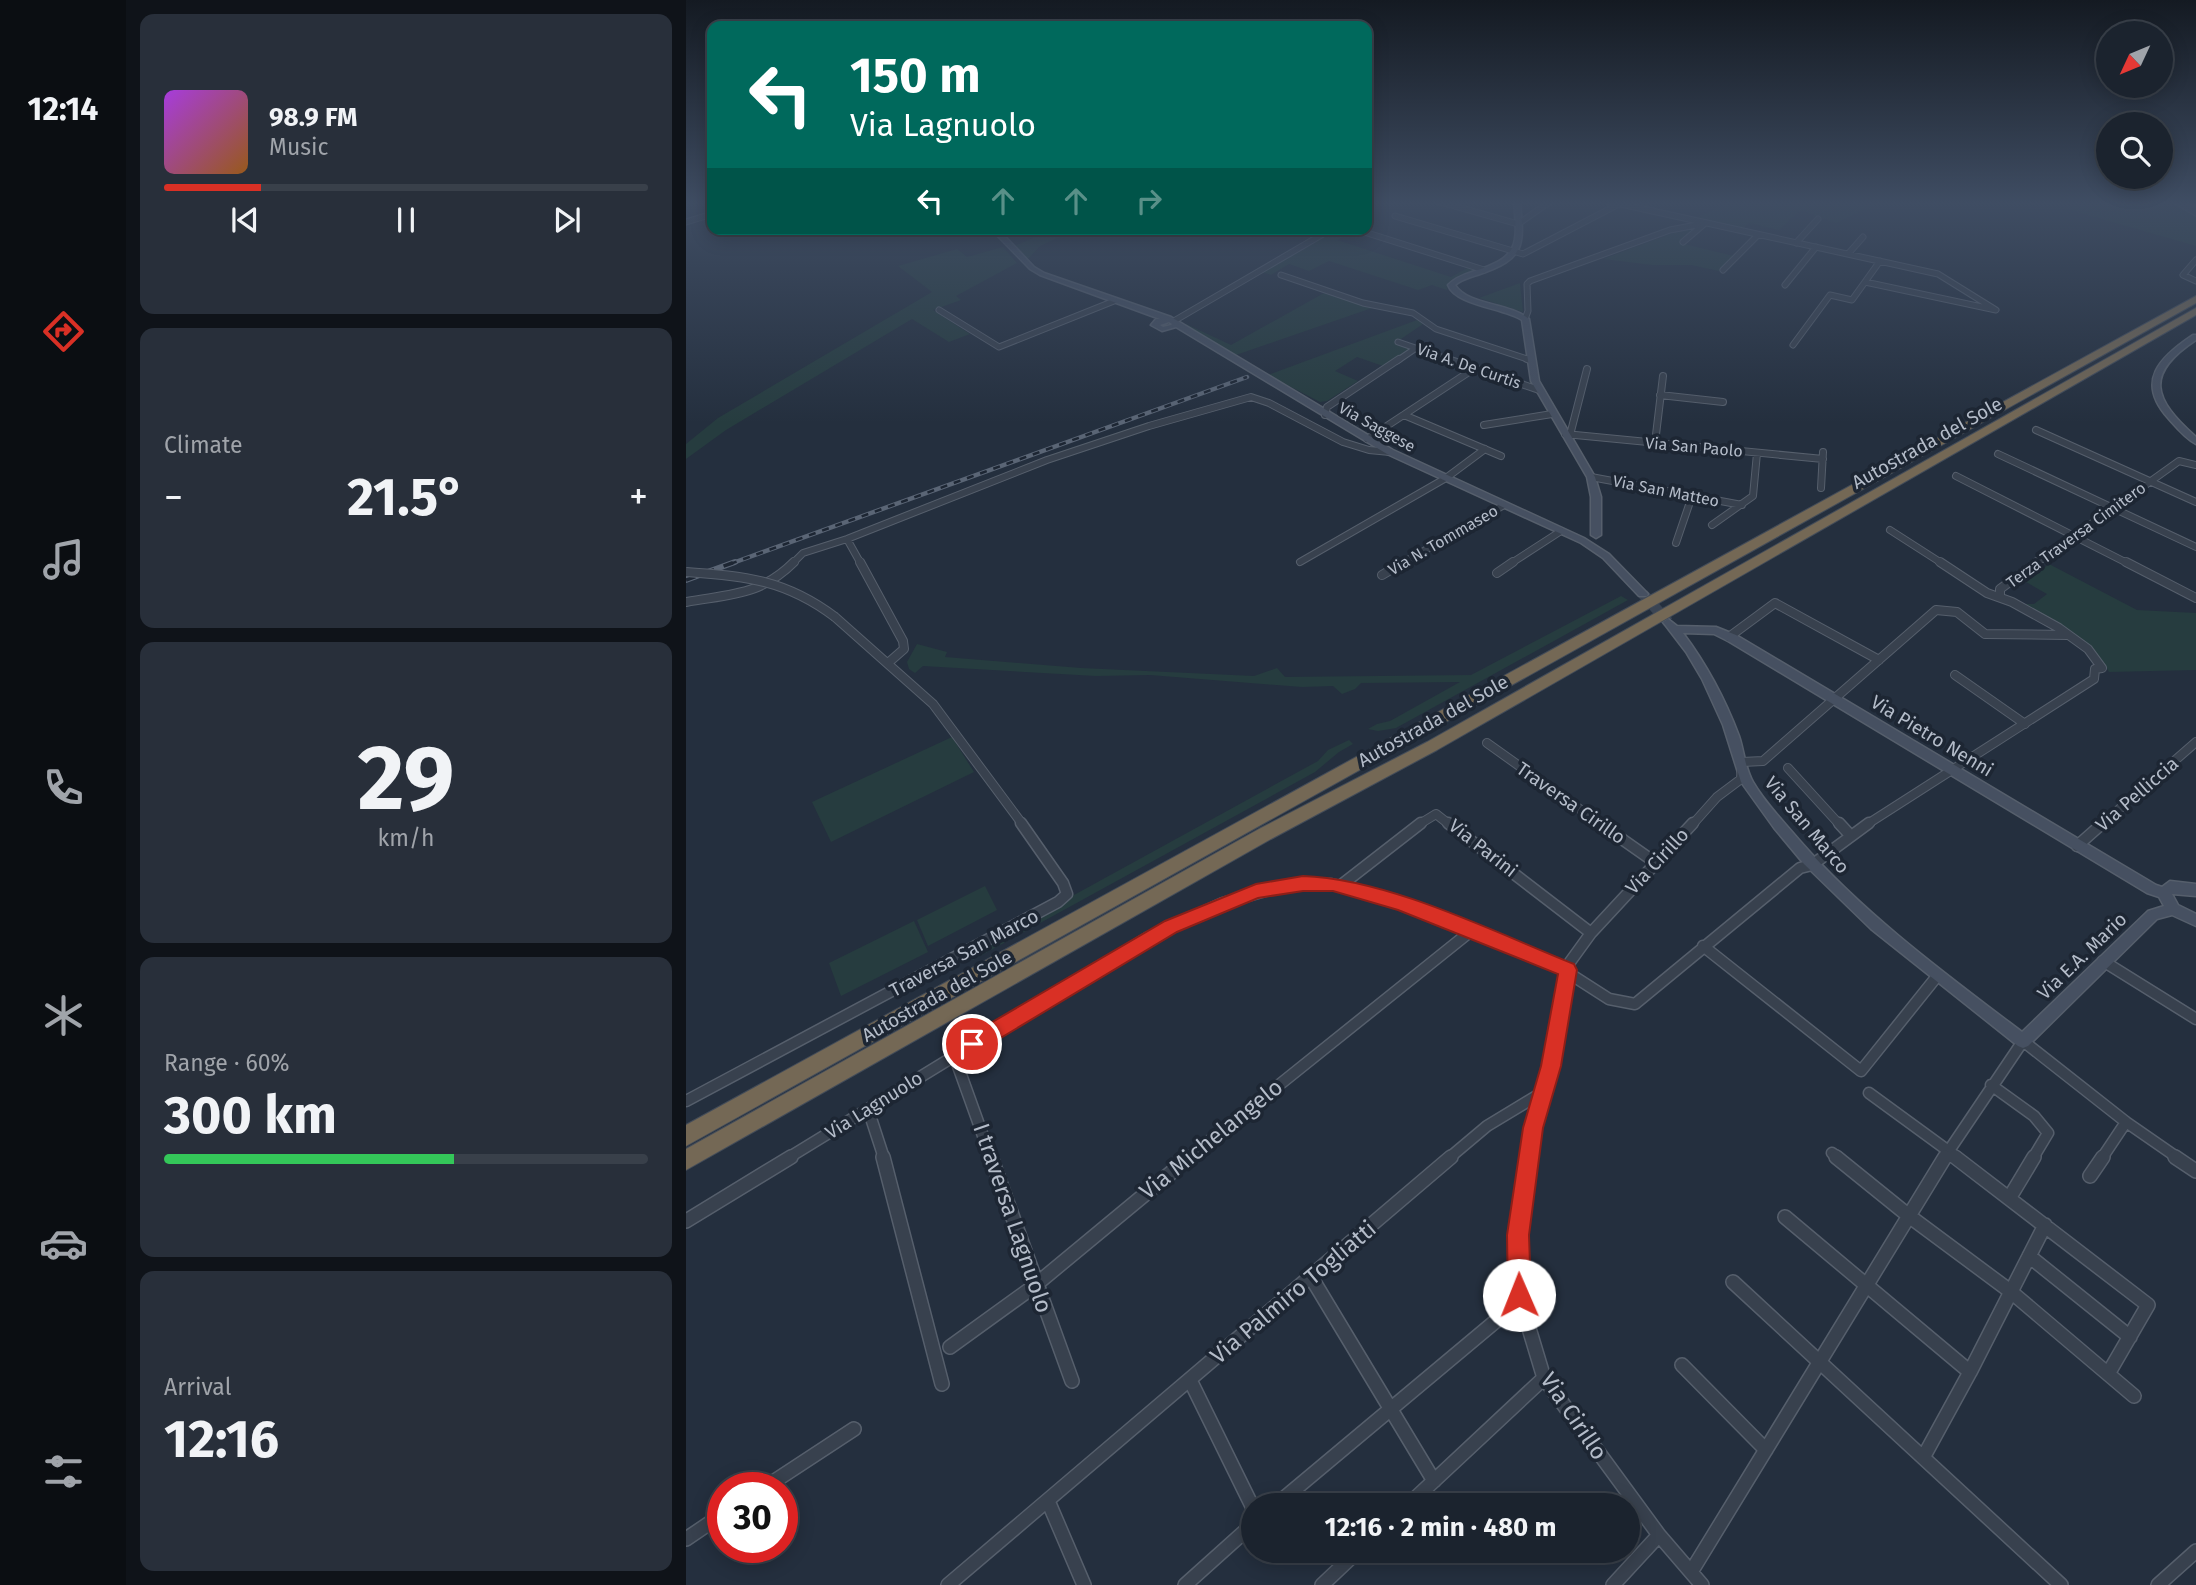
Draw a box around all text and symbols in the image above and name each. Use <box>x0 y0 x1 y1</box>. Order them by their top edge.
north arrow <box>2096 21 2174 98</box>
map controls <box>2096 21 2173 189</box>
text: 150 m <box>850 46 981 105</box>
icon: left <box>735 49 826 140</box>
text: 12:14 <box>28 90 98 128</box>
text: 98.9 FM <box>269 102 357 133</box>
text: Via Lagnuolo <box>850 106 1036 144</box>
button: search <box>2096 112 2173 189</box>
text: Music <box>269 133 329 161</box>
icon: left <box>911 182 949 220</box>
icon: ahead <box>984 182 1022 220</box>
icon: ahead <box>1057 182 1095 220</box>
icon: right <box>1130 182 1168 220</box>
icon: previous <box>226 201 264 239</box>
icon: pause <box>387 201 425 239</box>
icon: next <box>548 201 586 239</box>
icon: directions <box>39 307 88 356</box>
street label: Via A. De Curtis <box>1414 339 1524 393</box>
street label: Autostrada del Sole <box>1848 392 2006 494</box>
street label: Via Saggese <box>1335 398 1419 456</box>
text: Climate <box>164 431 243 459</box>
street label: Via San Paolo <box>1644 433 1744 461</box>
text: 21.5° <box>347 466 465 529</box>
street label: Via San Matteo <box>1611 471 1721 511</box>
text: − <box>164 474 183 520</box>
text: + <box>629 474 648 520</box>
street label: Terza Traversa Cimitero <box>2003 478 2149 592</box>
street label: Via N. Tommaseo <box>1385 501 1501 579</box>
icon: music <box>39 535 88 584</box>
street label: Autostrada del Sole <box>1354 670 1512 772</box>
street label: Via Pietro Nenni <box>1867 690 1997 782</box>
text: 29 <box>357 724 455 833</box>
street label: Via Pelliccia <box>2091 752 2183 836</box>
street label: Traversa Cirillo <box>1512 757 1630 849</box>
icon: phone <box>39 763 88 812</box>
street label: Via San Marco <box>1760 772 1854 878</box>
street label: Via Parini <box>1444 814 1522 882</box>
street label: Via Cirillo <box>1621 823 1693 899</box>
text: km/h <box>378 824 434 852</box>
street label: Traversa San Marco <box>886 904 1042 1002</box>
street label: Via E.A. Mario <box>2032 908 2132 1004</box>
street label: Autostrada del Sole <box>858 945 1016 1047</box>
icon: climate <box>39 991 88 1040</box>
pin <box>942 1014 1002 1074</box>
icon: arrive <box>953 1025 991 1063</box>
text: Range · 60% <box>164 1049 290 1077</box>
street label: Via Lagnuolo <box>821 1066 927 1144</box>
street label: Via Michelangelo <box>1134 1073 1288 1205</box>
text: 300 km <box>164 1084 337 1147</box>
street label: I traversa Lagnuolo <box>967 1120 1059 1316</box>
street label: Via Palmiro Togliatti <box>1204 1215 1382 1369</box>
icon: car <box>39 1219 88 1268</box>
position arrow <box>1482 1258 1556 1332</box>
street label: Via Cirillo <box>1535 1367 1613 1465</box>
text: Arrival <box>164 1373 231 1401</box>
text: 12:16 <box>164 1408 279 1471</box>
icon: filters <box>39 1447 88 1496</box>
speed limit sign: 30 <box>707 1472 798 1563</box>
text: 12:16 · 2 min · 480 m <box>1325 1512 1556 1543</box>

